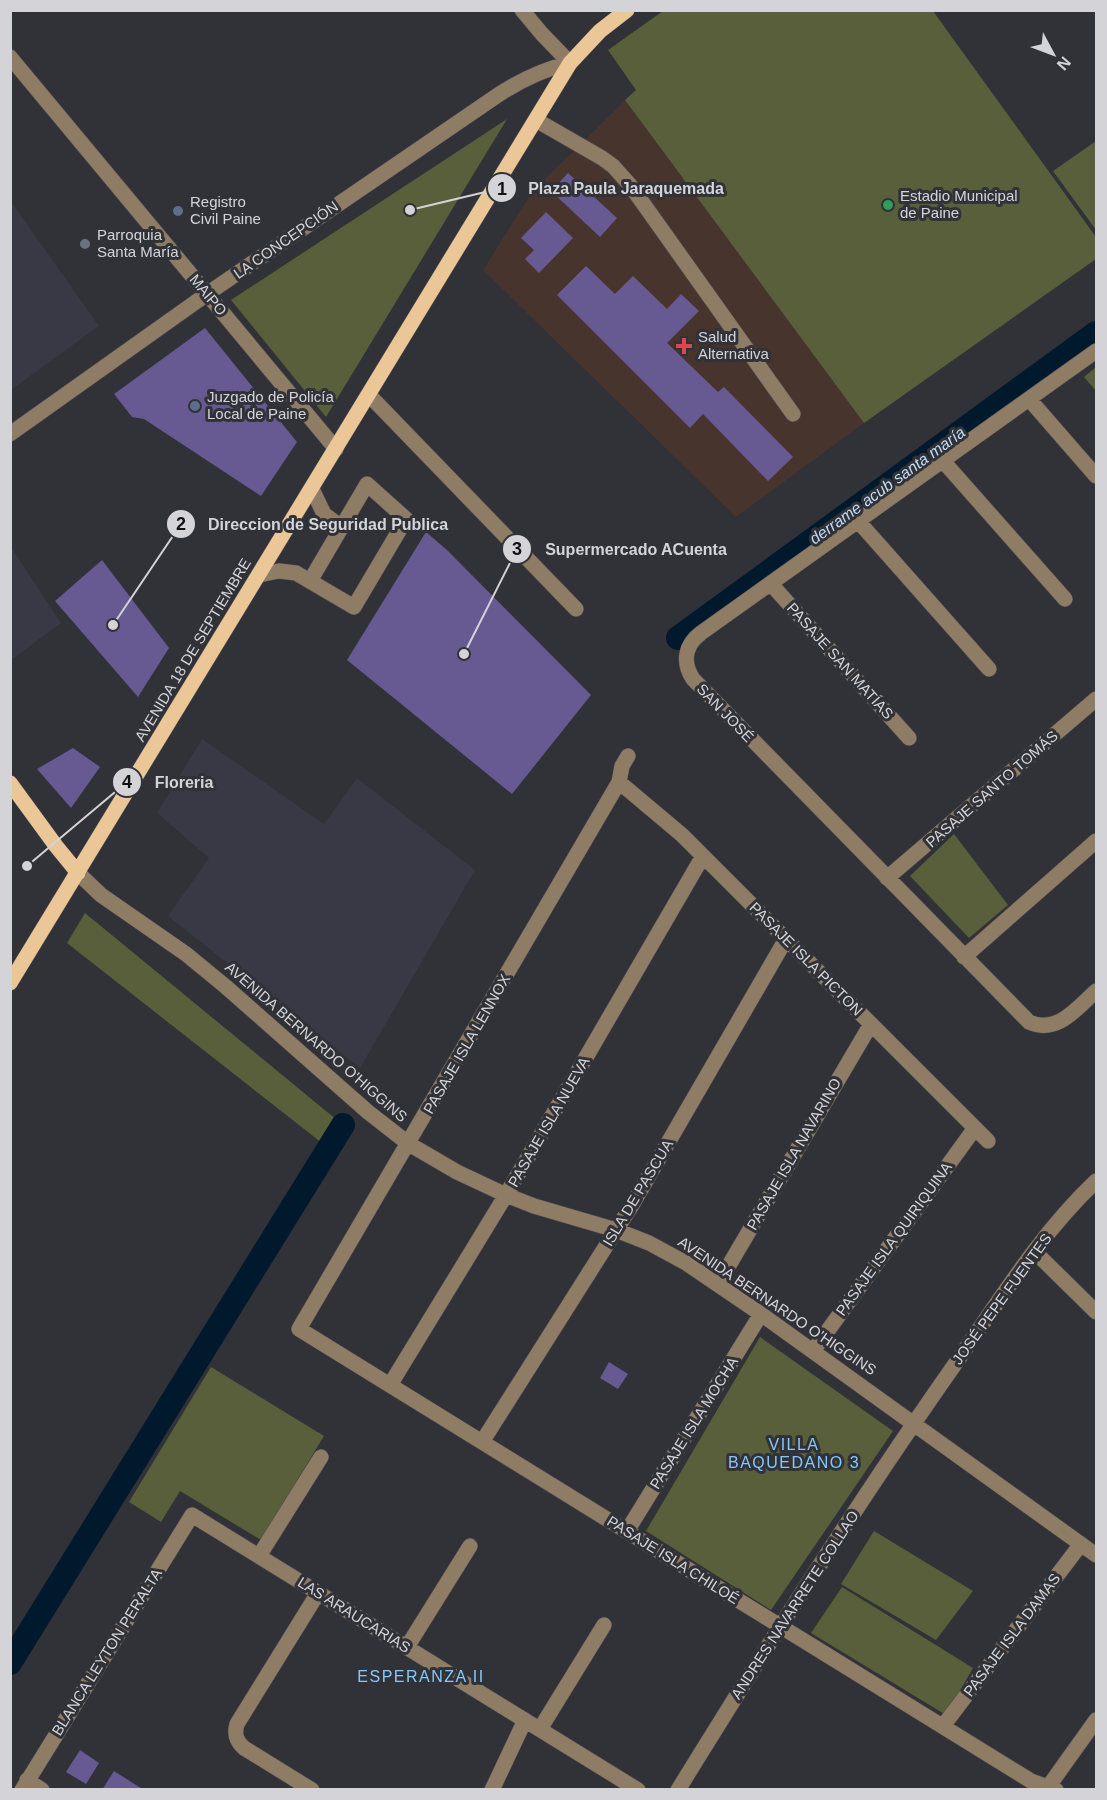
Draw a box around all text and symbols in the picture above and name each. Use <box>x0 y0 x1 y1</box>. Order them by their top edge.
north arrow <box>1023 24 1083 84</box>
text: N <box>1054 54 1074 73</box>
callout: Plaza Paula Jaraquemada <box>487 171 736 205</box>
text: 1 <box>497 179 507 199</box>
text: Plaza Paula Jaraquemada <box>528 180 724 197</box>
place label: Estadio Municipal de Paine <box>900 187 1018 221</box>
place label: Registro Civil Paine <box>190 193 261 227</box>
street label: LA CONCEPCIÓN <box>230 197 341 282</box>
marker: Estadio Municipal de Paine <box>881 198 895 212</box>
marker: Registro Civil Paine <box>171 204 185 218</box>
place label: Parroquia Santa María <box>97 226 179 260</box>
marker: Parroquia Santa María <box>78 237 92 251</box>
street label: MAIPO <box>186 271 230 319</box>
place label: Salud Alternativa <box>698 328 770 362</box>
marker: Salud Alternativa <box>675 337 693 355</box>
place label: Juzgado de Policía Local de Paine <box>207 388 334 422</box>
marker: Juzgado de Policía Local de Paine <box>188 399 202 413</box>
water label: derrame acub santa maría <box>806 423 968 547</box>
callout: Direccion de Seguridad Publica <box>166 507 460 541</box>
text: 2 <box>176 514 186 534</box>
text: Direccion de Seguridad Publica <box>208 516 448 533</box>
callout: Supermercado ACuenta <box>502 532 739 566</box>
text: 3 <box>512 539 522 559</box>
text: Supermercado ACuenta <box>545 541 727 558</box>
street label: AVENIDA 18 DE SEPTIEMBRE <box>131 555 254 744</box>
street label: PASAJE SAN MATÍAS <box>784 599 897 722</box>
street label: SAN JOSÉ <box>693 680 757 745</box>
street label: PASAJE SANTO TOMÁS <box>922 727 1061 850</box>
callout: Floreria <box>112 765 225 799</box>
text: 4 <box>122 772 132 792</box>
text: Floreria <box>155 774 213 791</box>
street label: PASAJE ISLA PICTON <box>746 899 866 1019</box>
street label: AVENIDA BERNARDO O'HIGGINS <box>222 958 411 1125</box>
street label: PASAJE ISLA LENNOX <box>420 971 513 1116</box>
street label: PASAJE ISLA NUEVA <box>504 1054 593 1190</box>
street label: PASAJE ISLA NAVARINO <box>743 1075 844 1233</box>
street label: ISLA DE PASCUA <box>599 1136 676 1249</box>
street label: PASAJE ISLA QUIRIQUINA <box>832 1159 955 1319</box>
street label: JOSÉ PEPE FUENTES <box>948 1230 1055 1367</box>
street label: AVENIDA BERNARDO O'HIGGINS <box>675 1233 880 1378</box>
street label: PASAJE ISLA MOCHA <box>646 1354 741 1492</box>
district label: VILLA BAQUEDANO 3 <box>728 1436 860 1471</box>
street label: ANDRES NAVARRETE COLLAO <box>727 1507 862 1702</box>
street label: PASAJE ISLA CHILOÉ <box>604 1512 742 1607</box>
street label: BLANCA LEYTON PERALTA <box>48 1565 165 1738</box>
street label: PASAJE ISLA DAMAS <box>960 1570 1063 1700</box>
street label: LAS ARAUCARIAS <box>295 1573 414 1656</box>
district label: ESPERANZA II <box>357 1668 485 1685</box>

